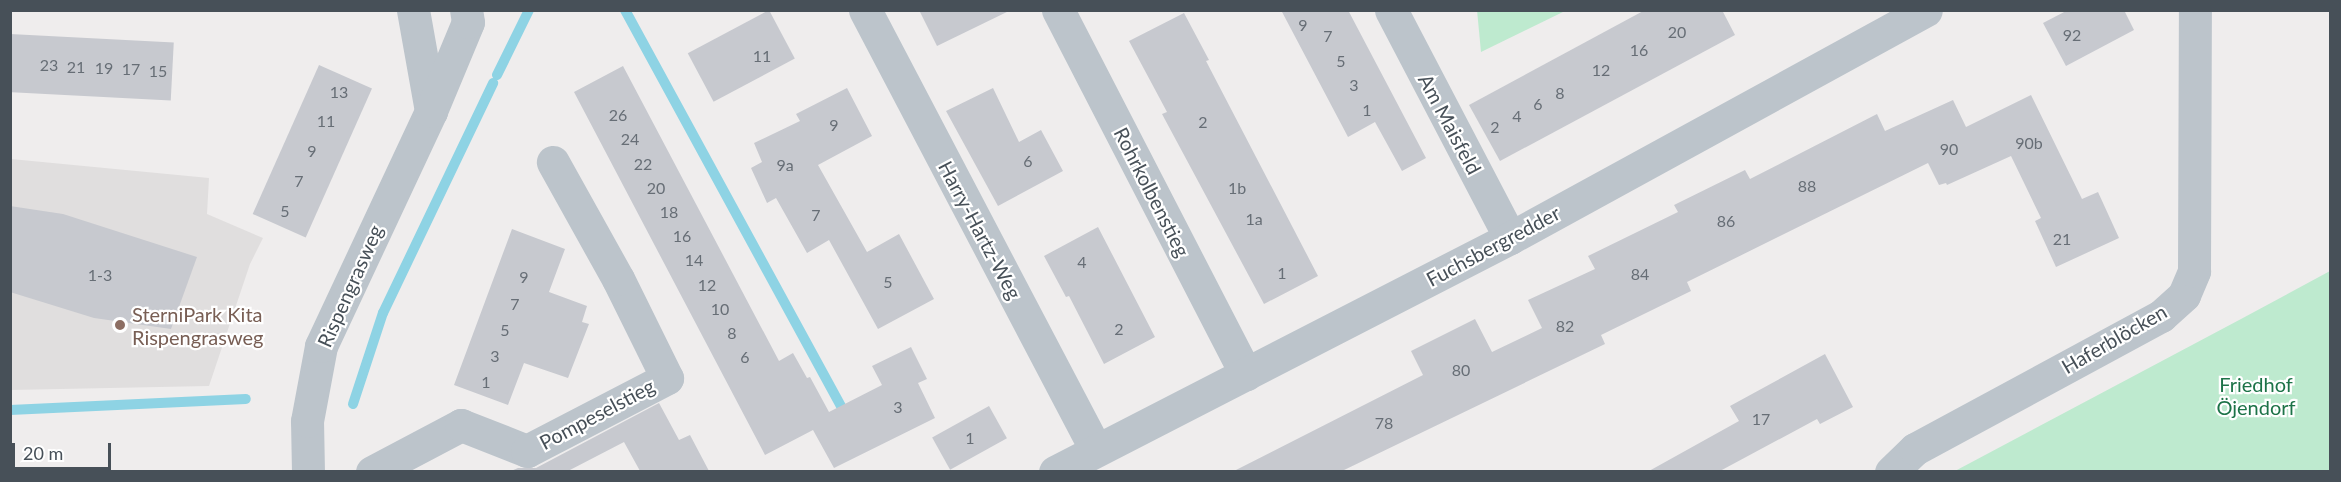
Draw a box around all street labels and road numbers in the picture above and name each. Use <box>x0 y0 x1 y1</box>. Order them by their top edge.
street label: Am Maisfeld <box>1414 70 1486 178</box>
street label: Rohrkolbenstieg <box>1109 123 1195 261</box>
street label: Harry-Hartz-Weg <box>933 157 1027 303</box>
street label: Fuchsbergredder <box>1422 201 1564 291</box>
street label: Rispengrasweg <box>312 221 388 351</box>
street label: Haferblöcken <box>2057 299 2171 379</box>
street label: Pompeselstieg <box>535 374 659 454</box>

